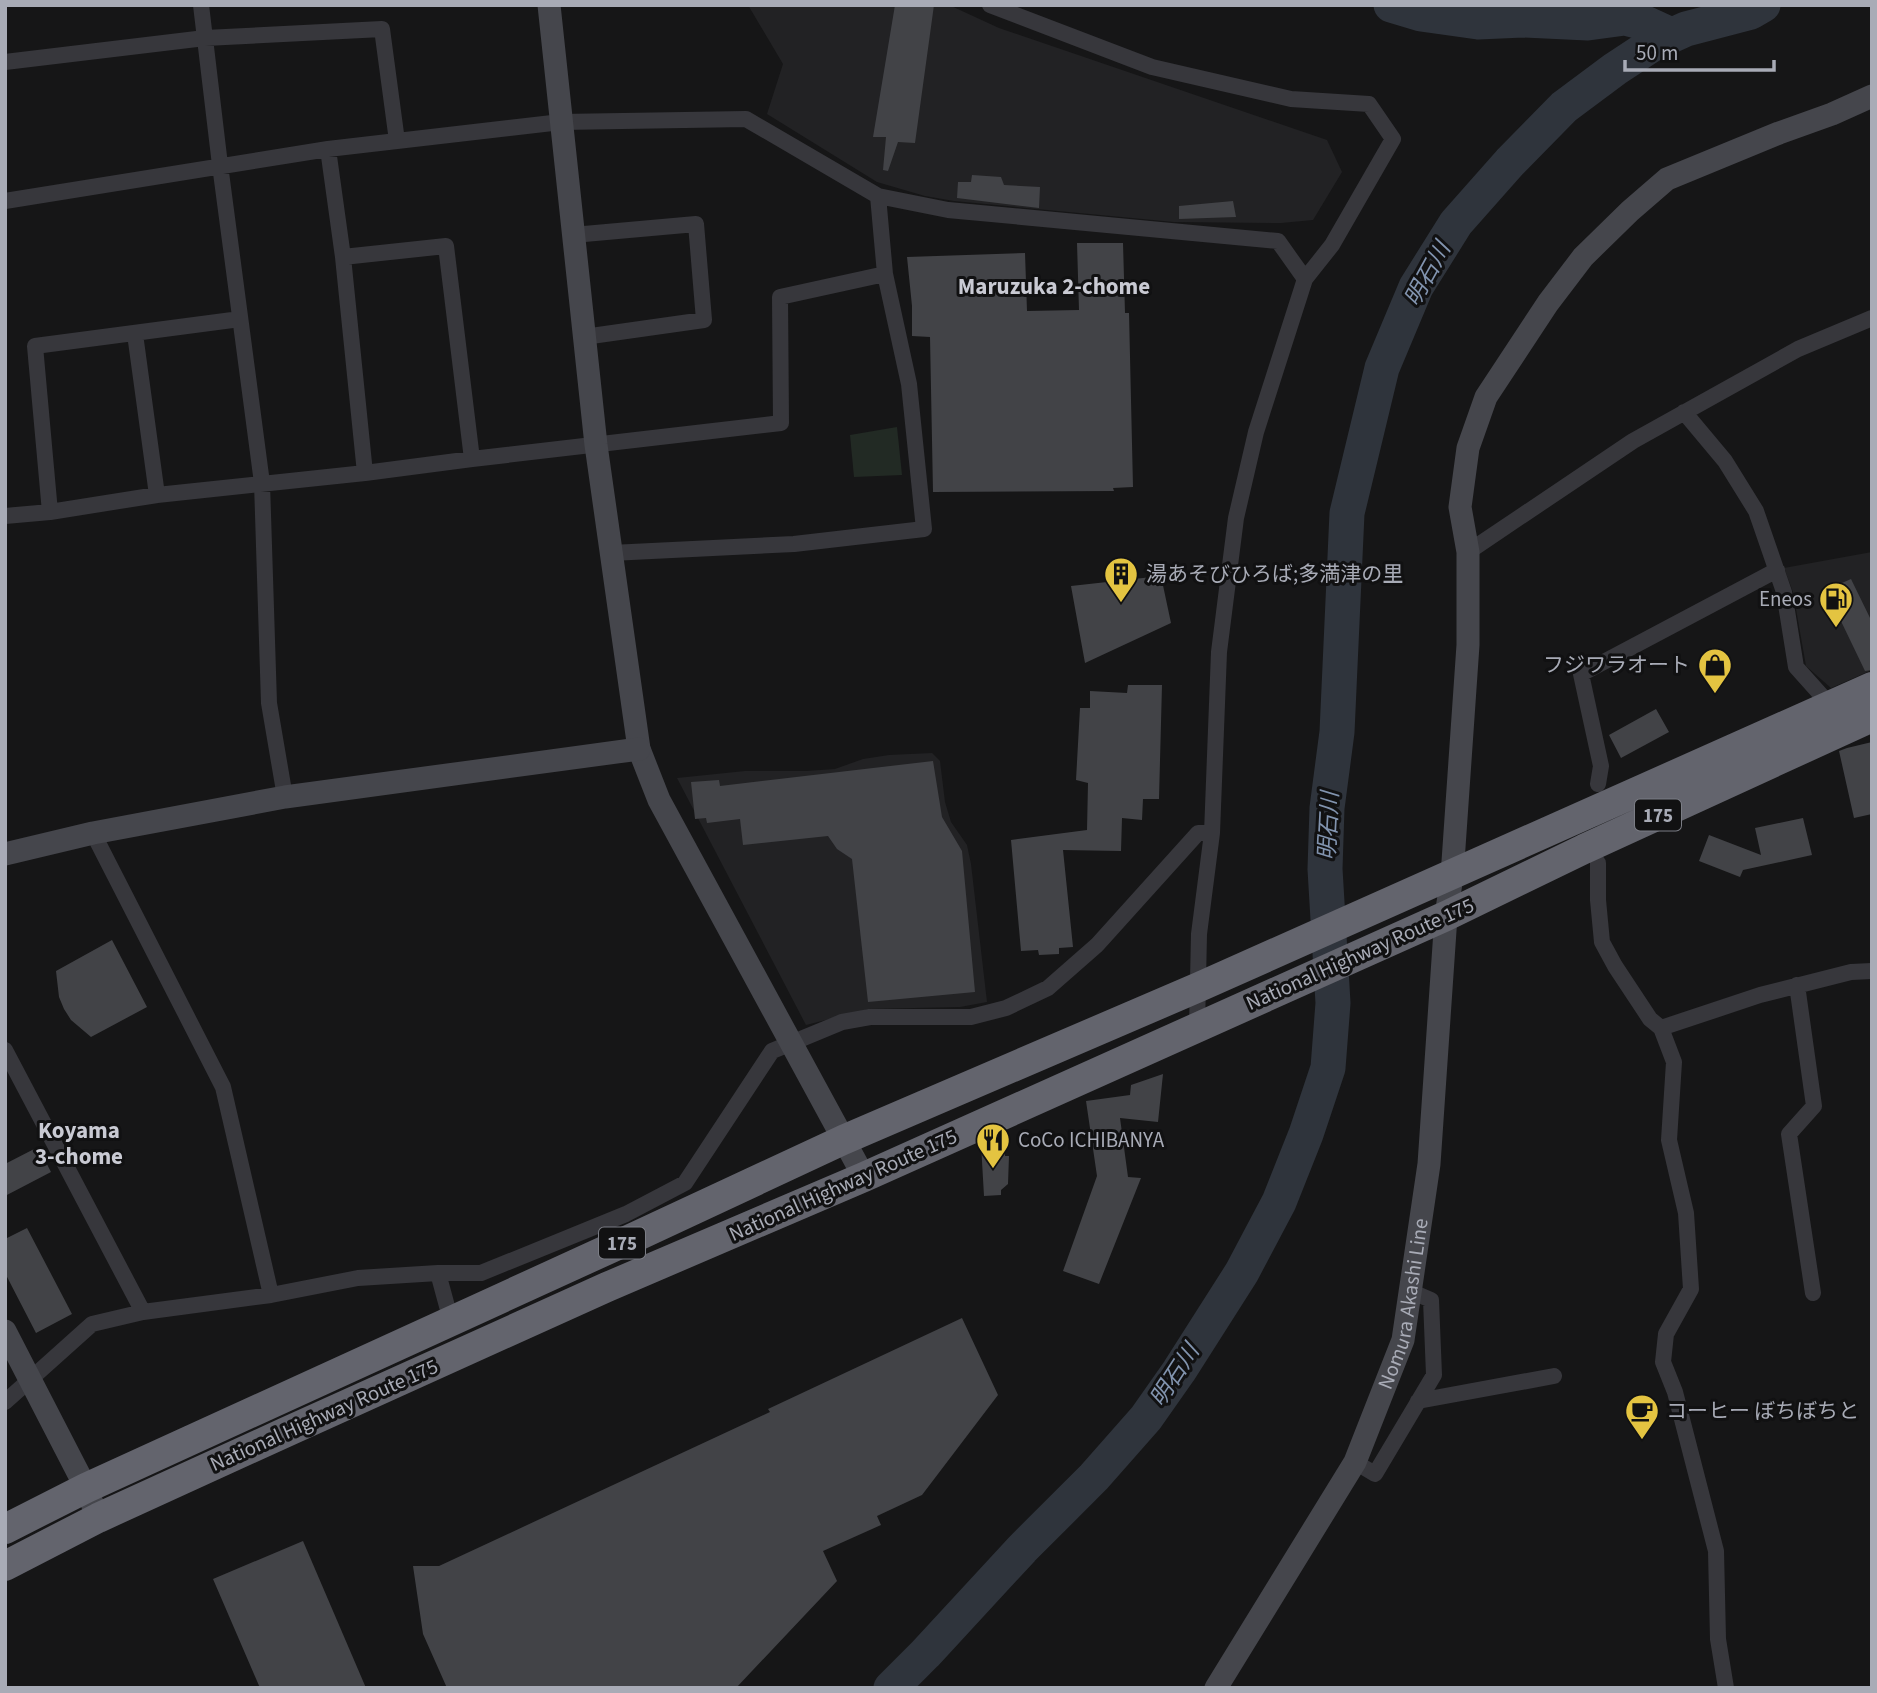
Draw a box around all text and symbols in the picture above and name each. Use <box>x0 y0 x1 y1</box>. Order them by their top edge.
scale bar <box>1625 28 1774 72</box>
text: 50 m <box>1636 38 1678 68</box>
water label: 明石川 <box>1396 233 1460 312</box>
district label: Maruzuka 2-chome <box>958 270 1150 303</box>
building icon: 湯あそびひろば;多満津の里 <box>1102 555 1140 604</box>
place label: 湯あそびひろば;多満津の里 <box>1146 559 1403 589</box>
fuel station icon: Eneos <box>1817 580 1855 629</box>
place label: Eneos <box>1759 584 1812 614</box>
shop icon: フジワラオート <box>1696 646 1734 695</box>
place label: フジワラオート <box>1543 650 1690 680</box>
water label: 明石川 <box>1310 788 1347 861</box>
road number: 175 <box>1635 800 1681 830</box>
street label: National Highway Route 175 <box>1241 890 1479 1018</box>
district label: Koyama 3-chome <box>35 1114 123 1173</box>
street label: National Highway Route 175 <box>724 1121 962 1249</box>
restaurant icon: CoCo ICHIBANYA <box>974 1121 1012 1170</box>
place label: CoCo ICHIBANYA <box>1018 1125 1165 1155</box>
street label: Nomura Akashi Line <box>1370 1216 1436 1394</box>
road number: 175 <box>599 1228 645 1259</box>
water label: 明石川 <box>1142 1335 1209 1413</box>
street label: National Highway Route 175 <box>205 1351 443 1479</box>
cafe icon: コーヒー ぼちぼちと <box>1623 1392 1661 1441</box>
place label: コーヒー ぼちぼちと <box>1666 1396 1859 1426</box>

